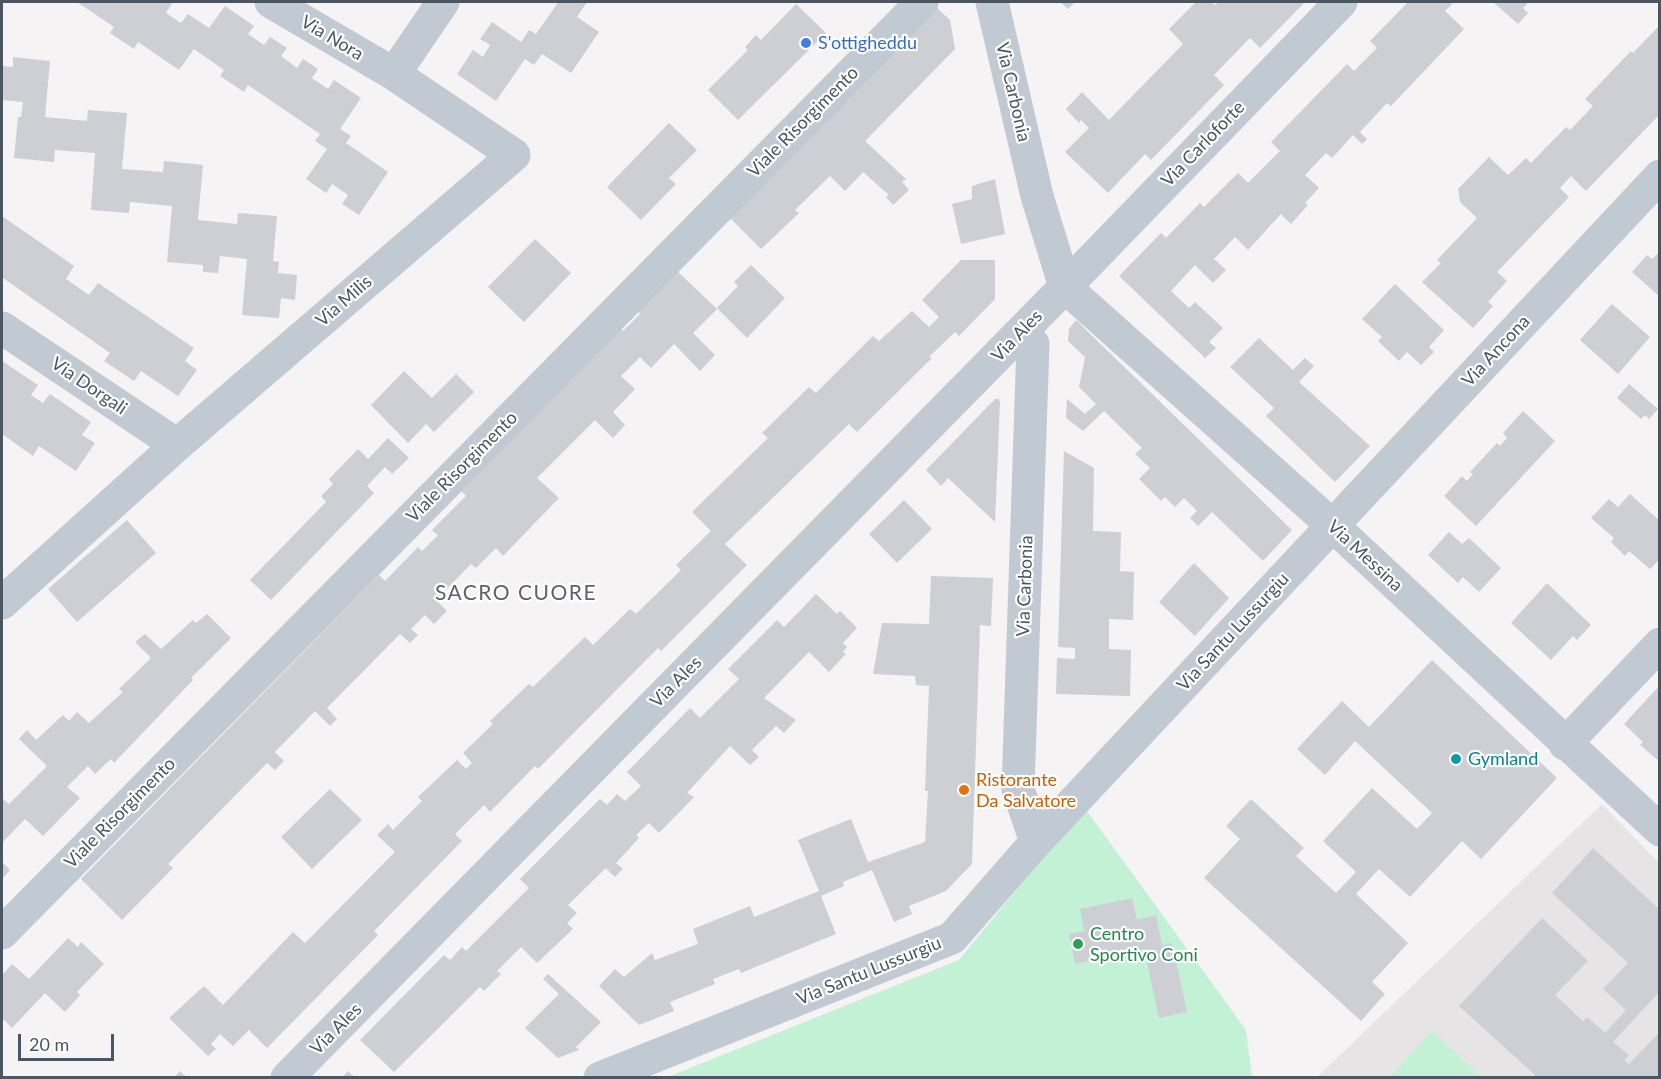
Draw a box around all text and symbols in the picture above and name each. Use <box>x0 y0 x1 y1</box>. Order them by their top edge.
street label: Via Nora <box>297 11 367 65</box>
place label: S'ottigheddu <box>818 32 917 54</box>
marker: S'ottigheddu <box>799 36 813 50</box>
street label: Via Carbonia <box>991 40 1035 144</box>
street label: Viale Risorgimento <box>743 62 863 182</box>
street label: Via Carloforte <box>1157 97 1249 191</box>
street label: Via Milis <box>312 271 376 331</box>
street label: Via Ales <box>987 306 1047 366</box>
street label: Via Ancona <box>1457 311 1535 391</box>
street label: Via Dorgali <box>47 353 131 419</box>
street label: Viale Risorgimento <box>402 407 522 527</box>
street label: Via Messina <box>1323 516 1407 596</box>
street label: Via Carbonia <box>1012 535 1038 637</box>
street label: Via Santu Lussurgiu <box>1173 568 1293 696</box>
district label: SACRO CUORE <box>435 580 597 606</box>
street label: Via Ales <box>646 652 706 712</box>
place label: Gymland <box>1468 748 1538 770</box>
marker: Gymland <box>1449 752 1463 766</box>
street label: Viale Risorgimento <box>60 753 180 873</box>
place label: Ristorante Da Salvatore <box>976 769 1076 812</box>
marker: Ristorante Da Salvatore <box>957 783 971 797</box>
place label: Centro Sportivo Coni <box>1090 923 1198 966</box>
street label: Via Santu Lussurgiu <box>794 932 944 1010</box>
marker: Centro Sportivo Coni <box>1071 937 1085 951</box>
street label: Via Ales <box>306 999 366 1059</box>
scale bar <box>21 1022 117 1060</box>
text: 20 m <box>29 1033 69 1055</box>

